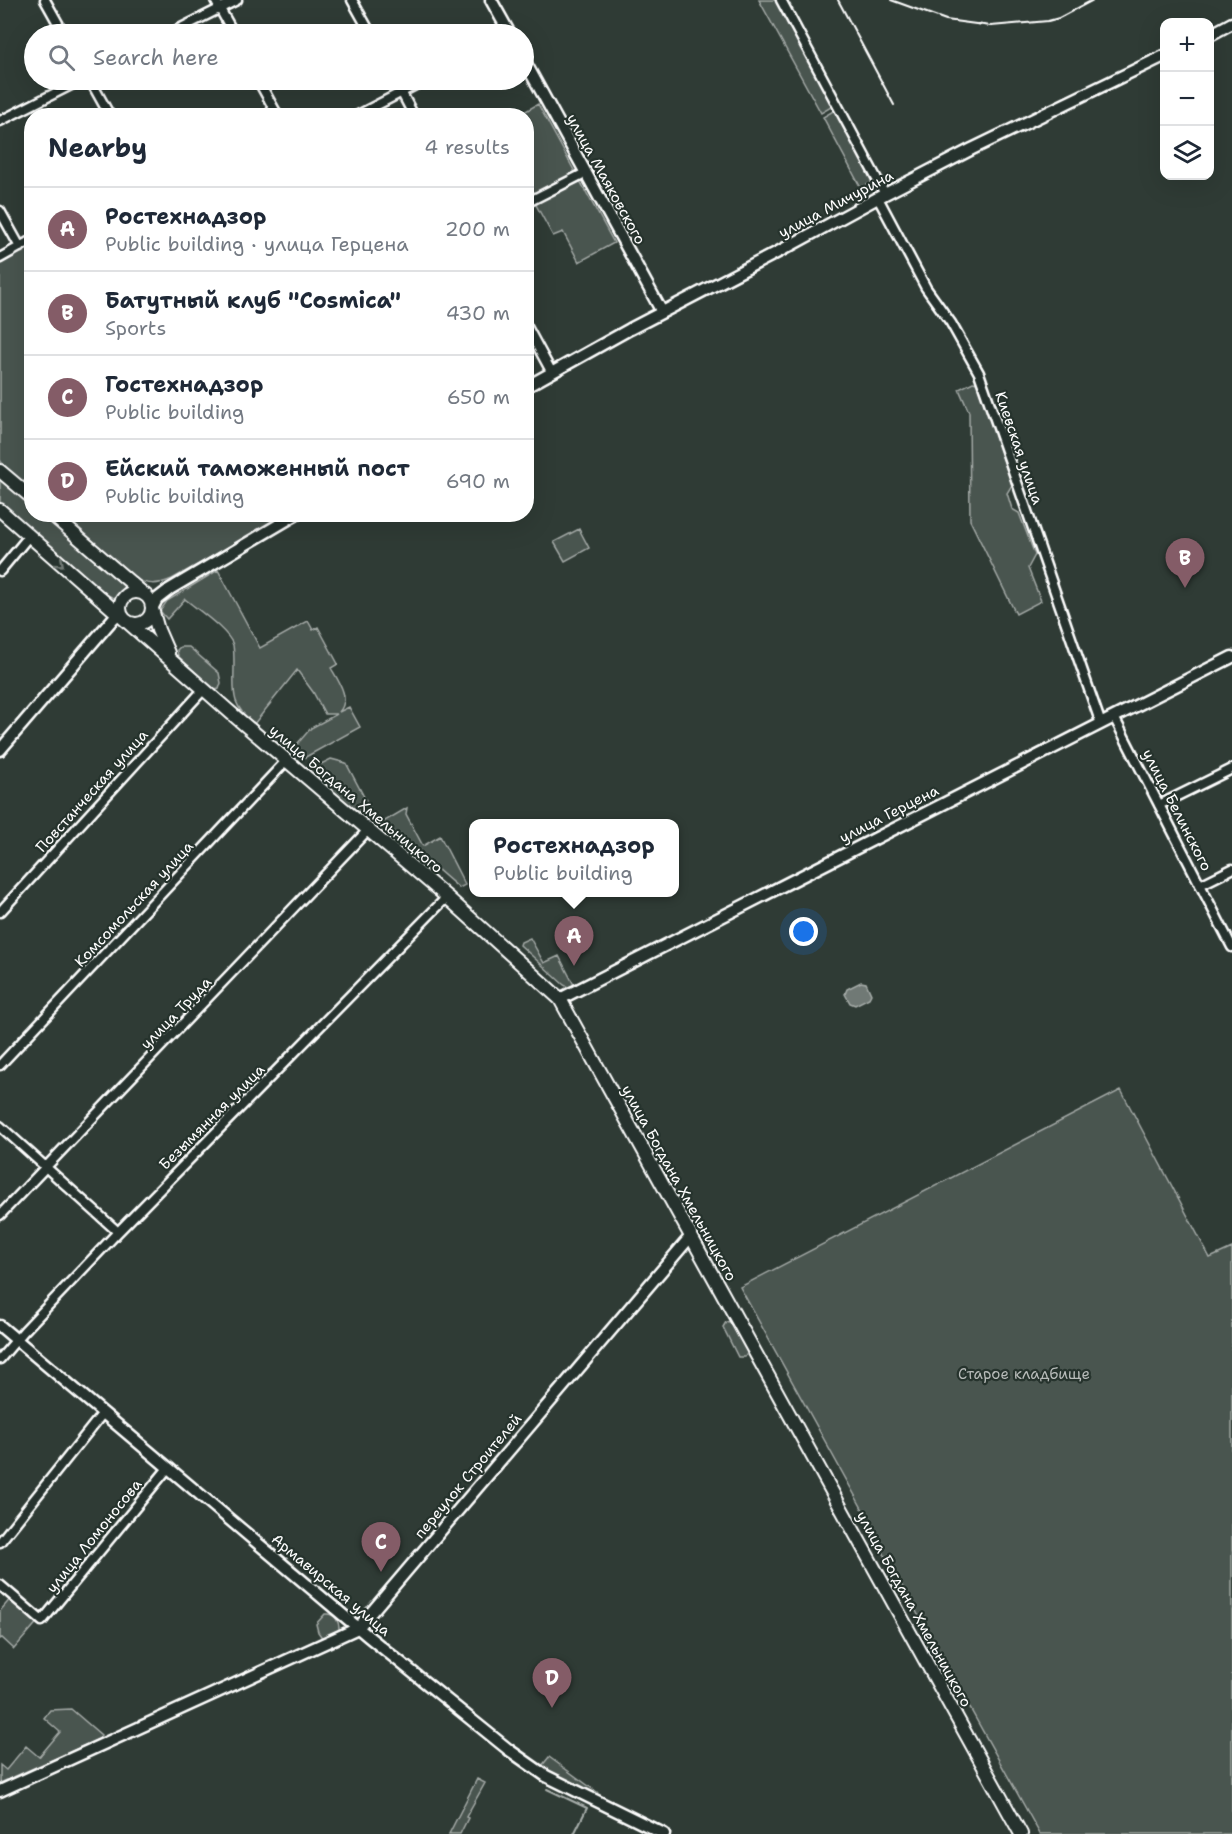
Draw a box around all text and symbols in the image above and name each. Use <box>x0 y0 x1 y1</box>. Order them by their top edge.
map controls <box>1160 18 1214 180</box>
button: + <box>1160 18 1214 72</box>
search box <box>24 24 534 90</box>
icon: search <box>45 41 78 74</box>
text: Search here <box>93 43 219 72</box>
button: − <box>1160 72 1214 126</box>
street label: улица Маяковского <box>562 110 650 248</box>
button: layers <box>1160 126 1214 180</box>
text: Nearby <box>48 130 147 165</box>
text: 4 results <box>424 134 510 160</box>
street label: улица Мичурина <box>775 165 898 243</box>
text: Ростехнадзор <box>105 202 266 231</box>
text: A <box>60 216 75 242</box>
text: 200 m <box>445 216 510 242</box>
text: Public building · улица Герцена <box>105 231 409 257</box>
text: Батутный клуб "Cosmica" <box>105 286 401 315</box>
text: B <box>61 300 74 326</box>
text: 430 m <box>446 300 510 326</box>
text: Sports <box>105 315 166 341</box>
text: Гостехнадзор <box>105 370 263 399</box>
text: C <box>61 384 74 410</box>
text: 650 m <box>447 384 510 410</box>
street label: Киевская улица <box>990 389 1048 508</box>
text: Public building <box>105 399 244 425</box>
text: Ейский таможенный пост <box>105 454 410 483</box>
text: D <box>60 468 75 494</box>
text: 690 m <box>446 468 510 494</box>
text: Public building <box>105 483 244 509</box>
pin: B <box>1166 538 1204 588</box>
one-way arrow <box>53 555 64 566</box>
street label: улица Богдана Хмельницкого <box>265 720 447 878</box>
street label: Повстанческая улица <box>31 725 153 857</box>
street label: улица Белинского <box>1138 746 1216 874</box>
street label: улица Герцена <box>836 780 943 848</box>
popup <box>469 819 679 897</box>
text: Ростехнадзор <box>493 831 655 860</box>
street label: Комсомольская улица <box>70 836 198 971</box>
text: Public building <box>493 860 633 886</box>
pin: A <box>554 916 594 966</box>
your location <box>789 917 818 946</box>
street label: улица Труда <box>136 972 216 1054</box>
street label: Безымянная улица <box>155 1059 270 1174</box>
street label: улица Богдана Хмельницкого <box>617 1081 741 1285</box>
park label: Старое кладбище <box>958 1364 1090 1384</box>
street label: переулок Строителей <box>410 1409 526 1543</box>
street label: улица Ломоносова <box>42 1474 147 1597</box>
street label: улица Богдана Хмельницкого <box>852 1507 976 1711</box>
pin: C <box>362 1522 400 1572</box>
street label: Армавирская улица <box>267 1529 395 1641</box>
pin: D <box>532 1658 572 1708</box>

